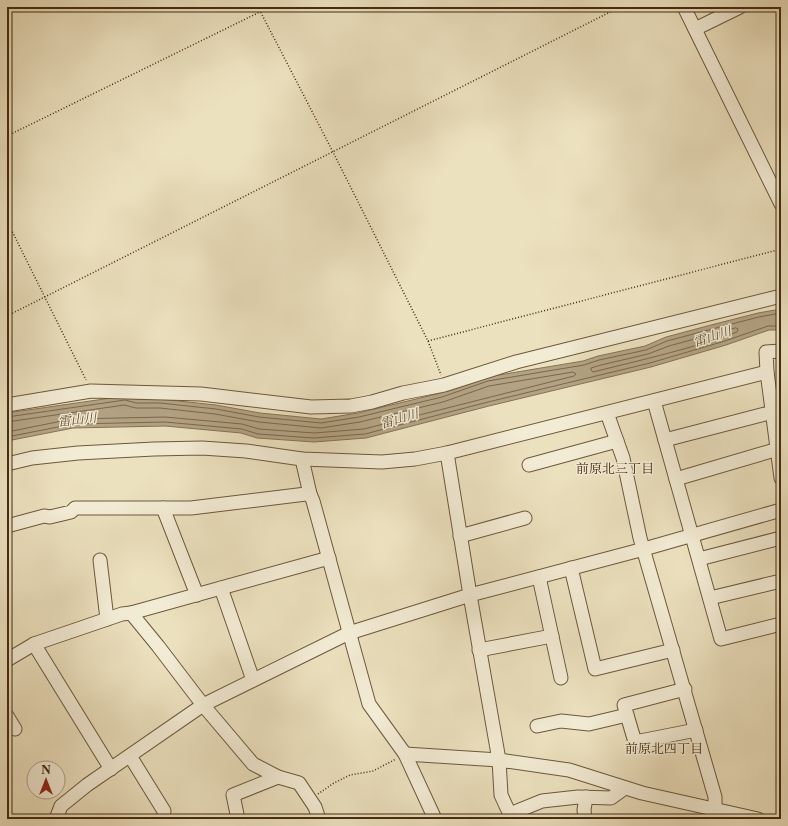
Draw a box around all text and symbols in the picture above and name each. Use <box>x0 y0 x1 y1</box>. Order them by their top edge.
water label: 雷山川 <box>691 322 735 350</box>
water label: 雷山川 <box>378 404 422 431</box>
water label: 雷山川 <box>57 409 99 429</box>
district label: 前原北三丁目 <box>576 460 654 476</box>
district label: 前原北四丁目 <box>625 740 703 756</box>
north arrow <box>26 760 66 800</box>
text: N <box>41 763 51 777</box>

